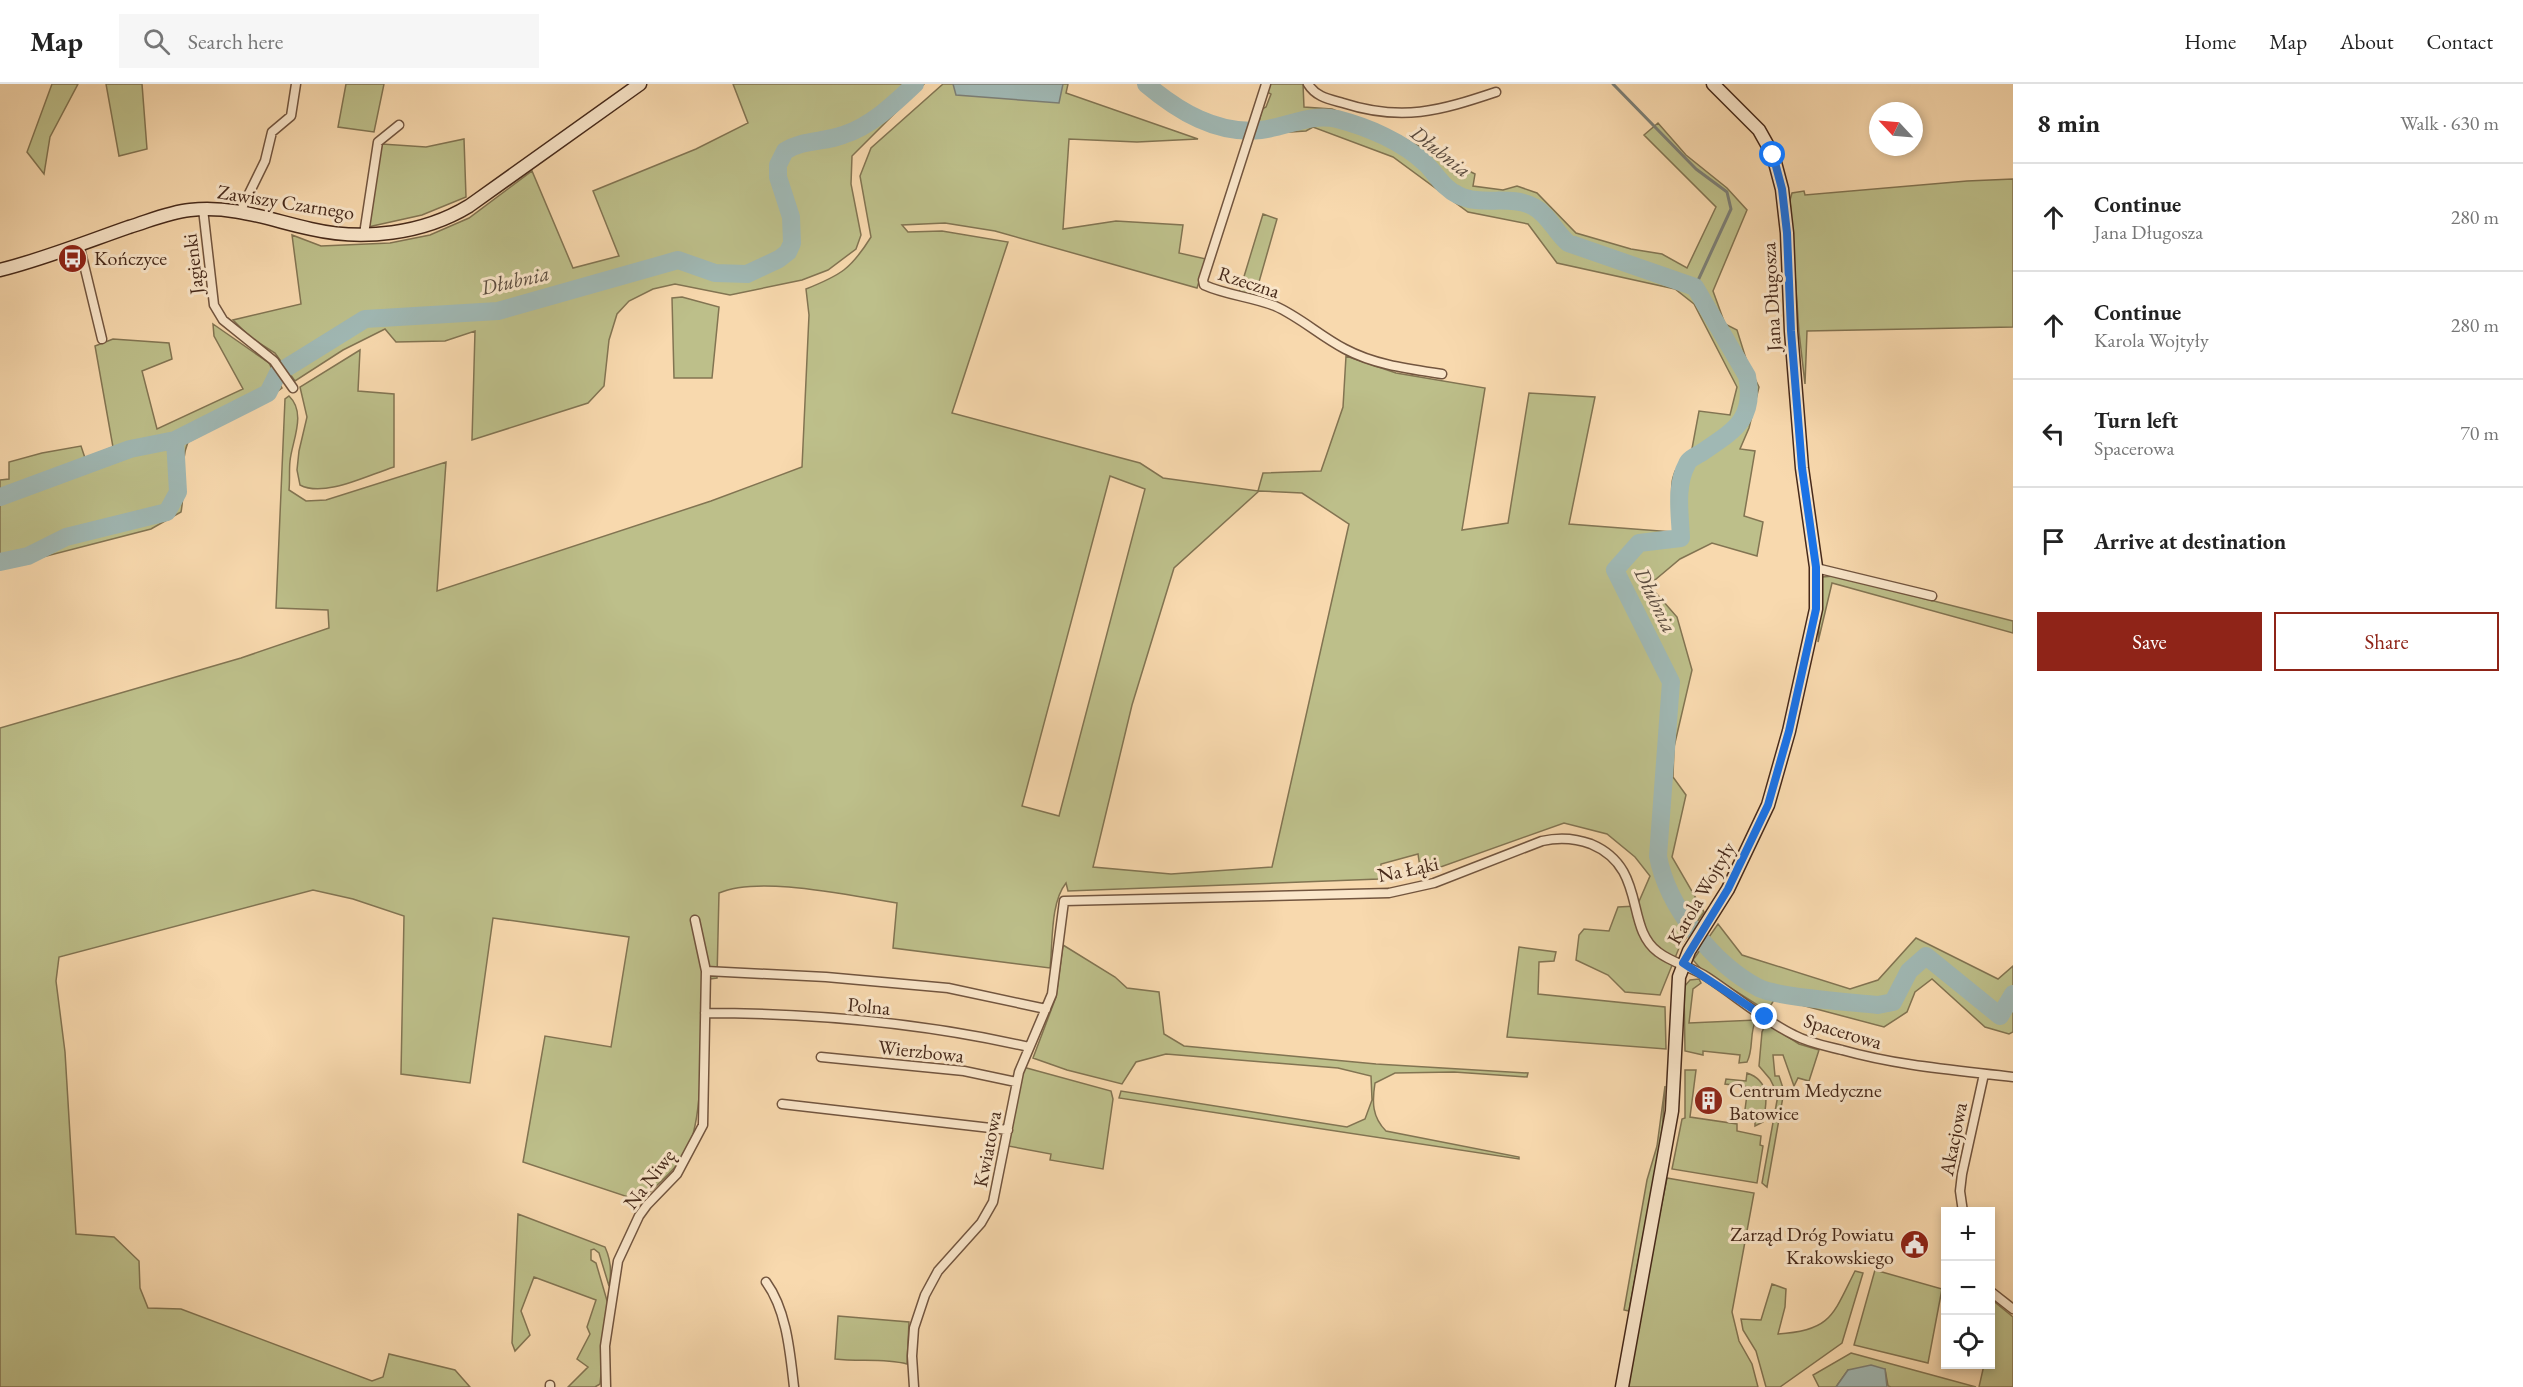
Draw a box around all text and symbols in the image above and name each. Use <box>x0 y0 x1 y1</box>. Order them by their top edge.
search box <box>119 14 539 68</box>
text: Map <box>30 23 83 59</box>
icon: search <box>140 25 173 58</box>
text: Search here <box>188 27 283 56</box>
text: Home <box>2184 28 2236 55</box>
text: Map <box>2269 28 2307 55</box>
text: About <box>2340 28 2393 55</box>
text: Contact <box>2426 28 2493 55</box>
north arrow <box>1869 102 1923 156</box>
text: 8 min <box>2037 106 2100 140</box>
text: Walk · 630 m <box>2400 110 2499 136</box>
water label: Dłubnia <box>1405 118 1477 183</box>
route start <box>1759 141 1785 167</box>
street label: Zawiszy Czarnego <box>216 178 356 226</box>
text: Continue <box>2094 190 2181 219</box>
icon: ahead <box>2037 201 2070 234</box>
text: 280 m <box>2451 204 2499 230</box>
text: Jana Długosza <box>2094 219 2203 245</box>
street label: Jagienki <box>176 232 210 298</box>
bus stop icon: Kończyce <box>57 242 89 274</box>
street label: Jana Długosza <box>1755 242 1787 354</box>
place label: Kończyce <box>94 245 167 271</box>
water label: Dłubnia <box>477 259 552 301</box>
street label: Rzeczna <box>1215 260 1283 304</box>
text: Continue <box>2094 298 2181 327</box>
icon: ahead <box>2037 309 2070 342</box>
text: 280 m <box>2451 312 2499 338</box>
text: Karola Wojtyły <box>2094 327 2209 353</box>
text: Turn left <box>2094 406 2178 435</box>
icon: left <box>2037 417 2070 450</box>
text: 70 m <box>2460 420 2499 446</box>
text: Spacerowa <box>2094 435 2174 461</box>
icon: arrive <box>2037 525 2070 558</box>
text: Arrive at destination <box>2094 527 2286 556</box>
water label: Dłubnia <box>1628 562 1683 637</box>
button: Save <box>2037 612 2262 671</box>
button: Share <box>2274 612 2499 671</box>
street label: Karola Wojtyły <box>1661 837 1741 949</box>
street label: Na Łąki <box>1375 850 1441 888</box>
street label: Polna <box>846 991 892 1021</box>
route end <box>1751 1003 1777 1029</box>
street label: Spacerowa <box>1801 1007 1885 1055</box>
street label: Wierzbowa <box>877 1034 965 1068</box>
place label: Centrum Medyczne Batowice <box>1729 1077 1882 1126</box>
building icon: Centrum Medyczne Batowice <box>1692 1085 1724 1117</box>
street label: Akacjowa <box>1933 1100 1973 1179</box>
street label: Kwiatowa <box>967 1108 1007 1190</box>
street label: Na Niwę <box>617 1143 681 1214</box>
map controls <box>1941 1207 1995 1369</box>
button: + <box>1941 1207 1995 1261</box>
place label: Zarząd Dróg Powiatu Krakowskiego <box>1730 1221 1894 1270</box>
public building icon: Zarząd Dróg Powiatu Krakowskiego <box>1899 1229 1931 1261</box>
button: − <box>1941 1261 1995 1315</box>
button: locate <box>1941 1315 1995 1369</box>

